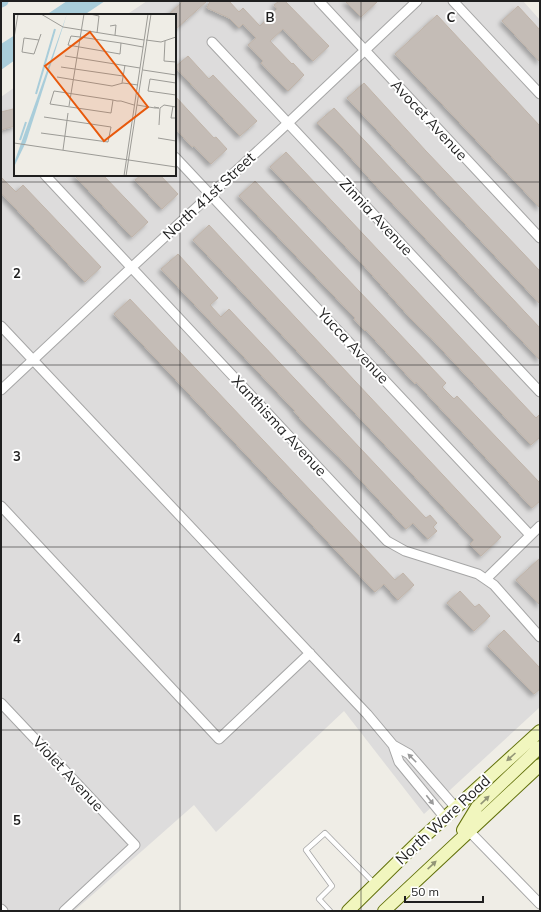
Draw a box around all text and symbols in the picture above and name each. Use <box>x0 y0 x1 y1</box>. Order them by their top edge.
text: B <box>266 9 275 25</box>
text: C <box>447 9 456 25</box>
inset map <box>14 14 176 176</box>
street label: Avocet Avenue <box>387 75 472 164</box>
street label: North 41st Street <box>158 148 259 243</box>
street label: Zinnia Avenue <box>336 174 417 259</box>
text: 2 <box>13 265 21 281</box>
street label: Yucca Avenue <box>313 303 393 387</box>
street label: Xanthisma Avenue <box>228 371 331 480</box>
text: 3 <box>13 448 21 464</box>
text: 4 <box>13 630 21 646</box>
street label: Violet Avenue <box>29 732 108 815</box>
one-way arrow <box>407 753 417 763</box>
one-way arrow <box>506 753 516 762</box>
street label: North Ware Road <box>391 771 494 868</box>
one-way arrow <box>426 794 435 805</box>
one-way arrow <box>480 795 490 805</box>
text: 5 <box>13 812 21 828</box>
one-way arrow <box>427 860 437 870</box>
scale bar <box>405 878 483 904</box>
text: 50 m <box>411 884 439 899</box>

